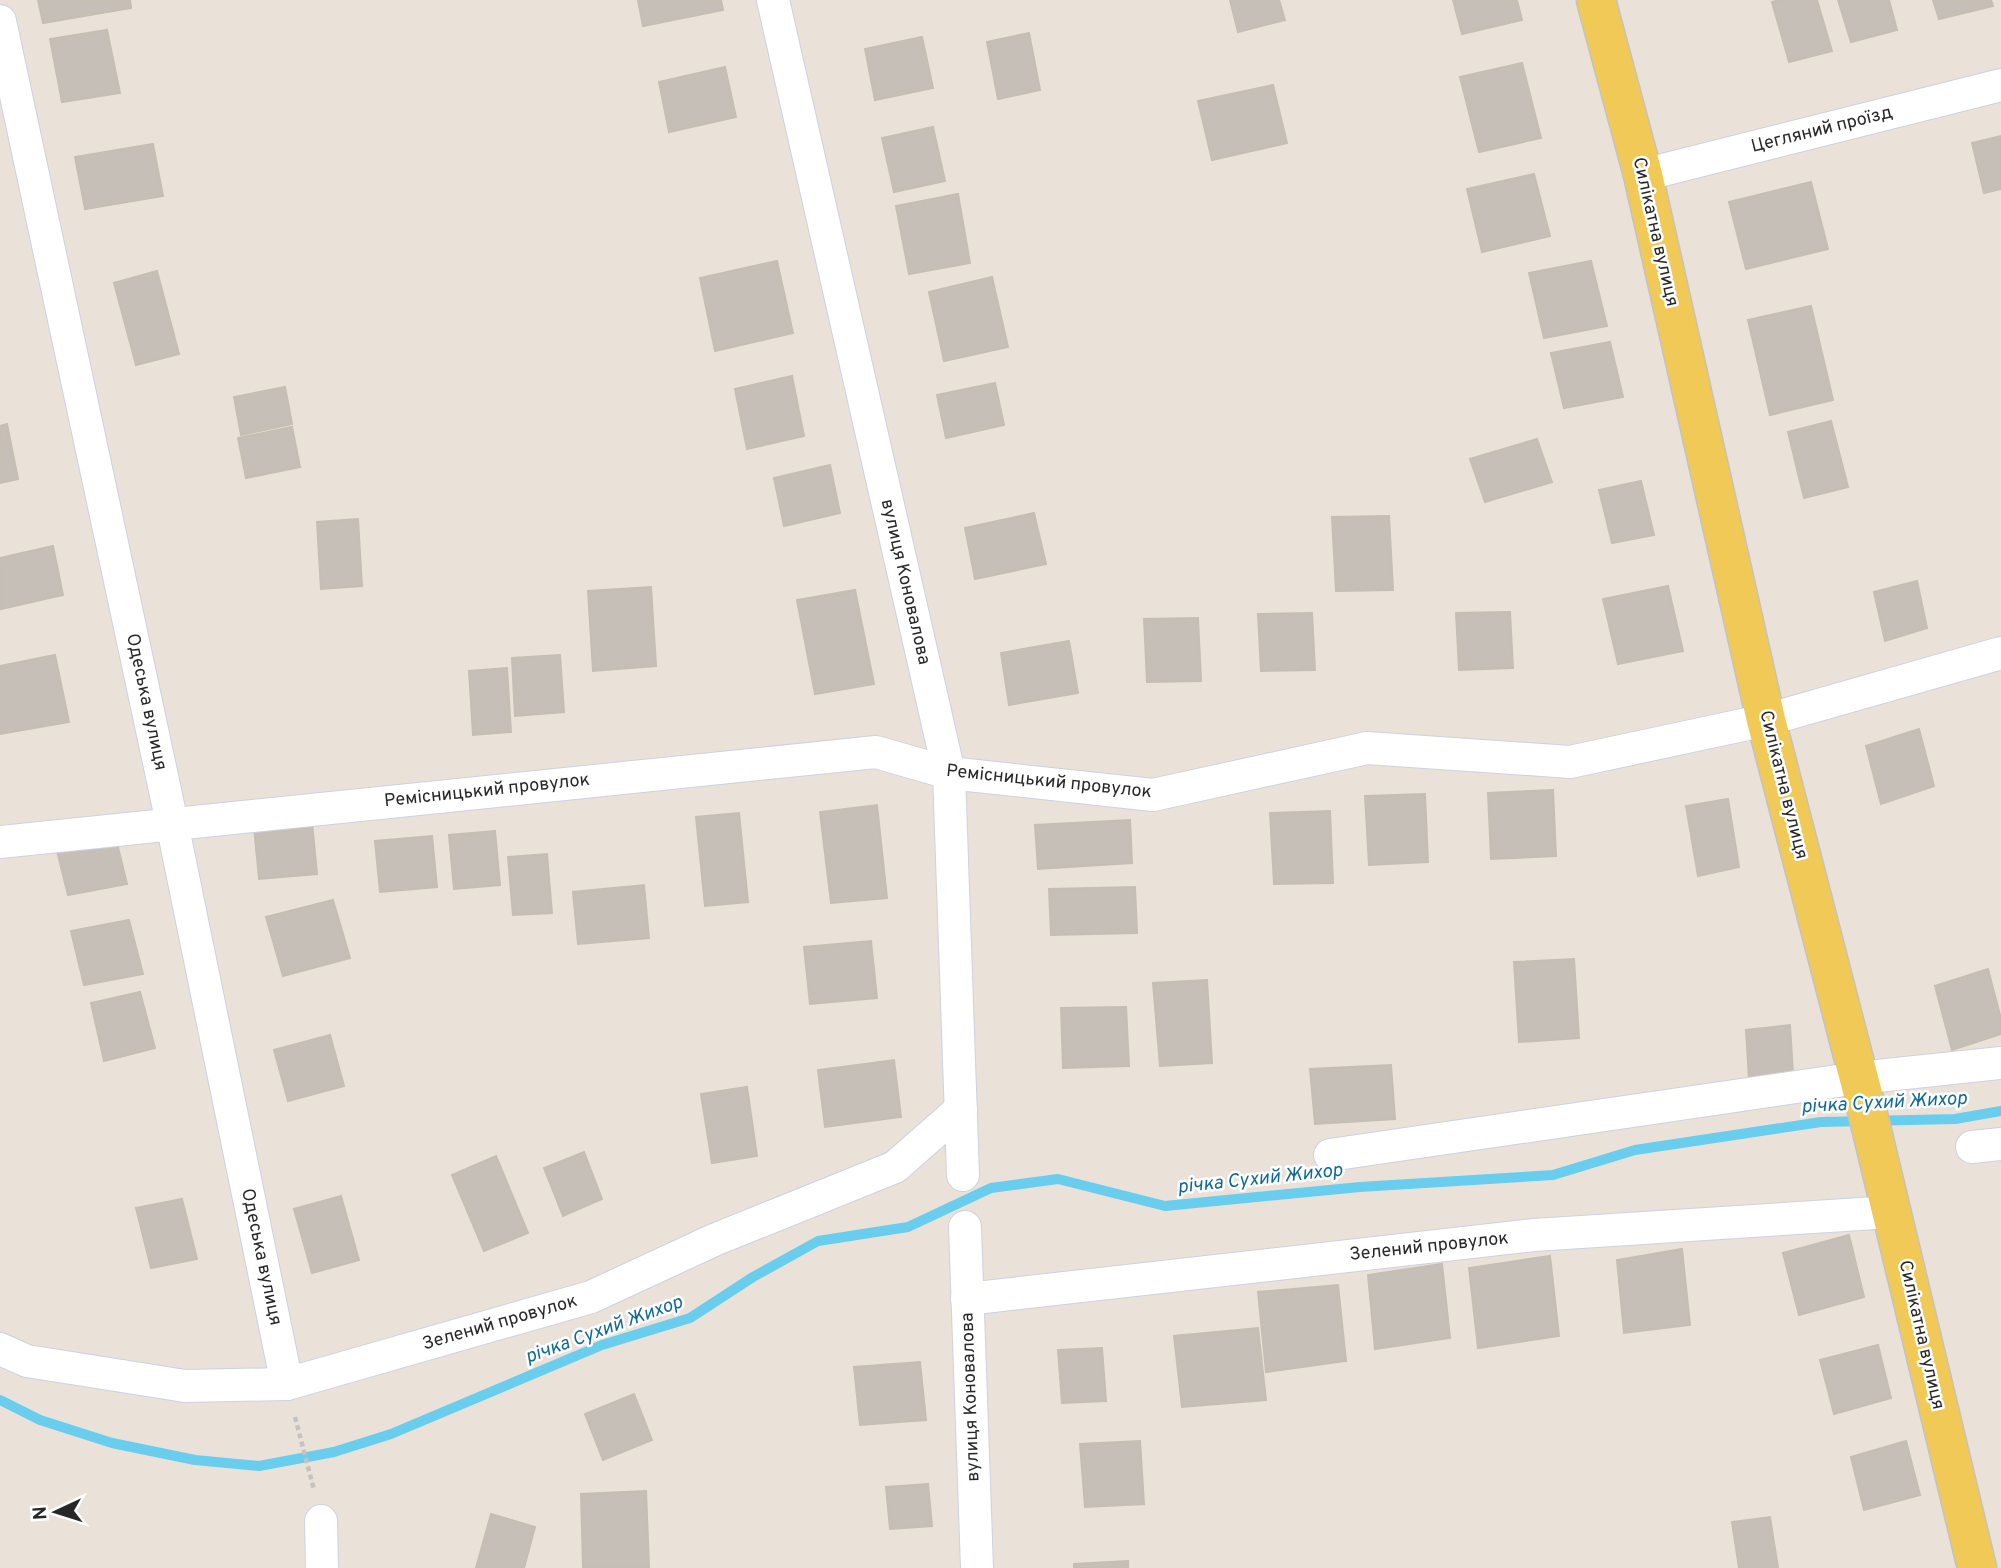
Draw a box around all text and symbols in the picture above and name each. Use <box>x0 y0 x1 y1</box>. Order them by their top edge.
street label: Цегляний проїзд <box>1749 101 1895 159</box>
street label: Силікатна вулиця <box>1627 155 1683 309</box>
street label: вулиця Коновалова <box>875 497 935 667</box>
street label: Одеська вулиця <box>120 631 172 773</box>
street label: Силікатна вулиця <box>1753 708 1813 862</box>
street label: Ремісницький провулок <box>945 760 1153 804</box>
street label: Ремісницький провулок <box>383 769 591 813</box>
water label: річка Сухий Жихор <box>1801 1087 1968 1119</box>
water label: річка Сухий Жихор <box>1176 1158 1344 1200</box>
street label: Одеська вулиця <box>235 1186 287 1328</box>
street label: Зелений провулок <box>1348 1227 1510 1267</box>
street label: Силікатна вулиця <box>1893 1258 1949 1412</box>
street label: Зелений провулок <box>420 1290 580 1356</box>
water label: річка Сухий Жихор <box>522 1290 687 1370</box>
street label: вулиця Коновалова <box>957 1312 985 1482</box>
north arrow <box>21 1477 91 1547</box>
text: N <box>29 1505 53 1521</box>

